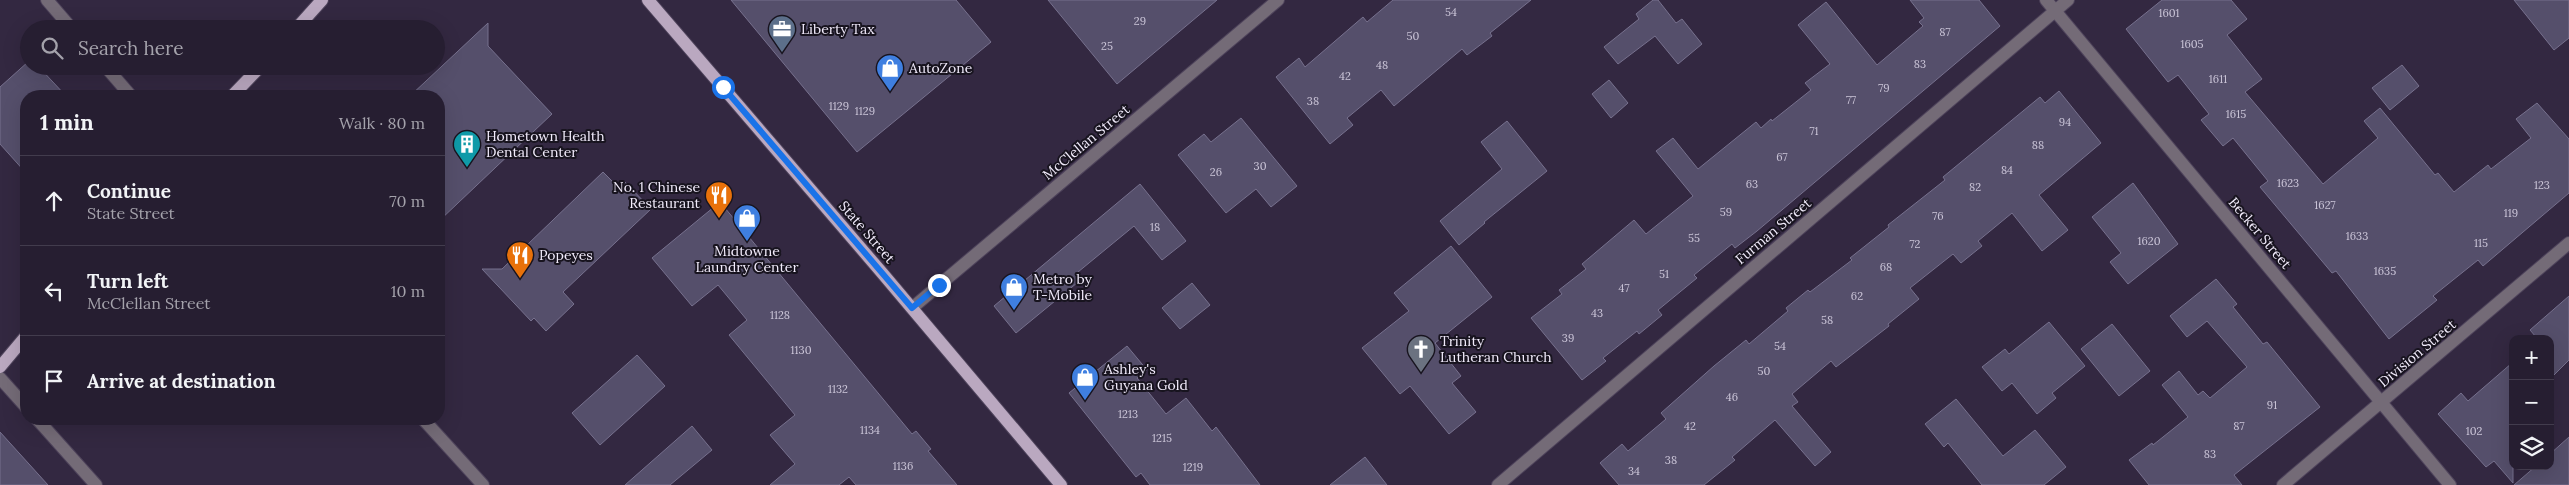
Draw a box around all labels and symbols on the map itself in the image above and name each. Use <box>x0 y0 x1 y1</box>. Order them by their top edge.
house number: 54 <box>1445 5 1457 19</box>
house number: 1601 <box>2158 6 2180 20</box>
office icon: Liberty Tax <box>767 14 797 53</box>
house number: 29 <box>1134 14 1146 28</box>
place label: Liberty Tax <box>801 20 875 38</box>
house number: 87 <box>1939 25 1951 39</box>
house number: 50 <box>1407 29 1420 43</box>
house number: 1605 <box>2180 37 2204 51</box>
house number: 25 <box>1101 39 1113 53</box>
shop icon: AutoZone <box>875 53 905 92</box>
house number: 83 <box>1914 57 1926 71</box>
house number: 48 <box>1376 58 1388 72</box>
place label: AutoZone <box>908 59 973 77</box>
house number: 42 <box>1339 69 1351 83</box>
house number: 1611 <box>2209 72 2227 86</box>
route start <box>712 76 735 99</box>
house number: 79 <box>1878 81 1890 95</box>
house number: 77 <box>1846 93 1856 107</box>
house number: 38 <box>1307 94 1319 108</box>
house number: 1129 <box>829 99 849 113</box>
street label: McClellan Street <box>1039 100 1134 184</box>
house number: 1129 <box>855 104 875 118</box>
house number: 1615 <box>2226 107 2246 121</box>
house number: 94 <box>2059 115 2071 129</box>
house number: 71 <box>1809 124 1819 138</box>
place label: Hometown Health Dental Center <box>486 127 605 161</box>
building icon: Hometown Health Dental Center <box>452 129 482 168</box>
house number: 88 <box>2032 138 2044 152</box>
house number: 67 <box>1776 150 1788 164</box>
house number: 30 <box>1254 159 1267 173</box>
house number: 84 <box>2001 163 2013 177</box>
house number: 26 <box>1210 165 1222 179</box>
house number: 1623 <box>2277 176 2299 190</box>
house number: 63 <box>1746 177 1758 191</box>
place label: No. 1 Chinese Restaurant <box>613 178 701 212</box>
house number: 123 <box>2534 178 2550 192</box>
restaurant icon: No. 1 Chinese Restaurant <box>704 180 734 219</box>
house number: 82 <box>1969 180 1981 194</box>
street label: Becker Street <box>2225 193 2296 273</box>
street label: Furman Street <box>1731 194 1815 268</box>
street label: State Street <box>835 197 899 267</box>
house number: 1627 <box>2314 198 2336 212</box>
shop icon: Midtowne Laundry Center <box>732 203 762 242</box>
house number: 59 <box>1720 205 1732 219</box>
house number: 119 <box>2504 206 2518 220</box>
house number: 76 <box>1932 209 1944 223</box>
house number: 18 <box>1150 220 1160 234</box>
house number: 1633 <box>2346 229 2368 243</box>
house number: 55 <box>1688 231 1700 245</box>
house number: 1620 <box>2137 234 2161 248</box>
house number: 115 <box>2474 236 2488 250</box>
house number: 72 <box>1910 237 1921 251</box>
restaurant icon: Popeyes <box>505 240 535 279</box>
place label: Midtowne Laundry Center <box>696 242 798 276</box>
place label: Popeyes <box>539 246 593 264</box>
house number: 68 <box>1880 260 1892 274</box>
house number: 1635 <box>2374 264 2396 278</box>
house number: 51 <box>1659 267 1669 281</box>
place label: Metro by T-Mobile <box>1033 270 1093 304</box>
shop icon: Metro by T-Mobile <box>999 272 1029 311</box>
route end <box>928 274 951 297</box>
house number: 47 <box>1618 281 1630 295</box>
house number: 62 <box>1851 289 1863 303</box>
house number: 43 <box>1591 306 1603 320</box>
house number: 1128 <box>770 308 790 322</box>
house number: 58 <box>1821 313 1833 327</box>
street label: Division Street <box>2375 315 2460 391</box>
house number: 39 <box>1562 331 1574 345</box>
place label: Trinity Lutheran Church <box>1440 332 1552 366</box>
church icon: Trinity Lutheran Church <box>1406 334 1436 373</box>
house number: 54 <box>1774 339 1786 353</box>
house number: 1130 <box>791 343 812 357</box>
place label: Ashley's Guyana Gold <box>1103 360 1188 394</box>
shop icon: Ashley's Guyana Gold <box>1070 362 1100 401</box>
house number: 50 <box>1758 364 1771 378</box>
house number: 1132 <box>828 382 848 396</box>
house number: 46 <box>1726 390 1738 404</box>
house number: 91 <box>2267 398 2277 412</box>
house number: 1213 <box>1118 407 1138 421</box>
house number: 42 <box>1684 419 1696 433</box>
house number: 87 <box>2233 419 2245 433</box>
house number: 1134 <box>860 423 880 437</box>
house number: 102 <box>2466 424 2482 438</box>
house number: 1215 <box>1152 431 1172 445</box>
house number: 83 <box>2204 447 2216 461</box>
house number: 38 <box>1665 453 1677 467</box>
house number: 1136 <box>893 459 913 473</box>
house number: 1219 <box>1183 460 1203 474</box>
house number: 34 <box>1628 464 1640 478</box>

